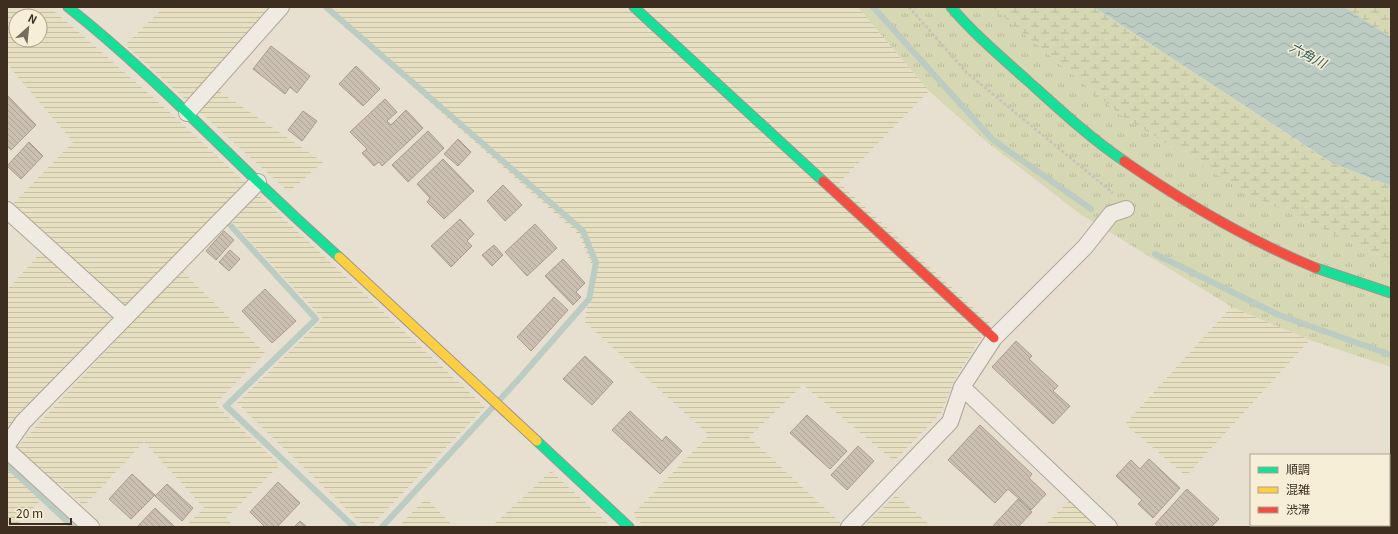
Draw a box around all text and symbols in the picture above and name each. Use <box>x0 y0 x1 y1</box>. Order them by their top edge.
north arrow <box>8 8 48 48</box>
text: N <box>26 9 40 27</box>
water label: 六角川 <box>1287 37 1332 73</box>
legend <box>1250 454 1390 526</box>
text: 順調 <box>1286 460 1310 477</box>
text: 混雑 <box>1286 480 1310 497</box>
scale bar <box>10 500 71 526</box>
text: 渋滞 <box>1286 500 1310 517</box>
text: 20 m <box>16 504 43 521</box>

